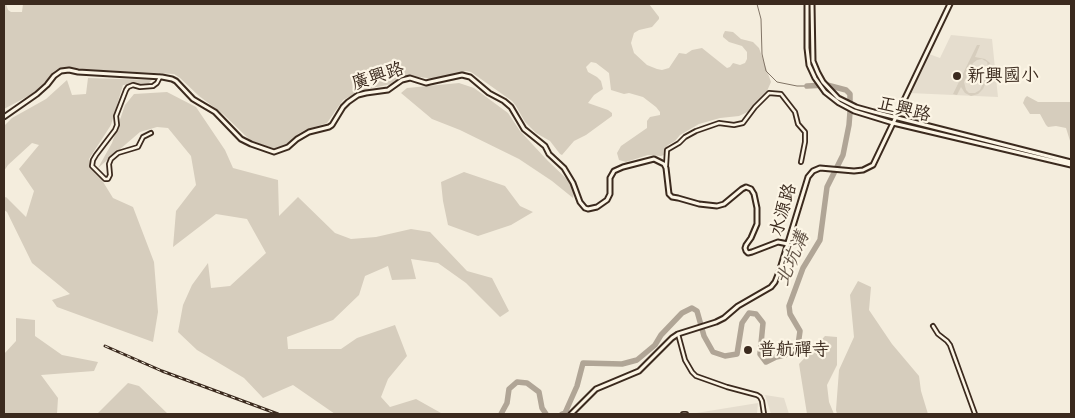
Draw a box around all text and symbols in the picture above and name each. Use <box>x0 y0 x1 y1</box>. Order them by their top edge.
street label: 廣興路 <box>349 58 407 96</box>
place label: 新興國小 <box>967 65 1039 87</box>
marker: 新興國小 <box>951 70 963 82</box>
street label: 正興路 <box>875 93 933 127</box>
street label: 水源路 <box>766 181 802 239</box>
water label: 北坑溝 <box>771 228 815 290</box>
place label: 普航禪寺 <box>758 339 830 361</box>
marker: 普航禪寺 <box>742 344 754 356</box>

